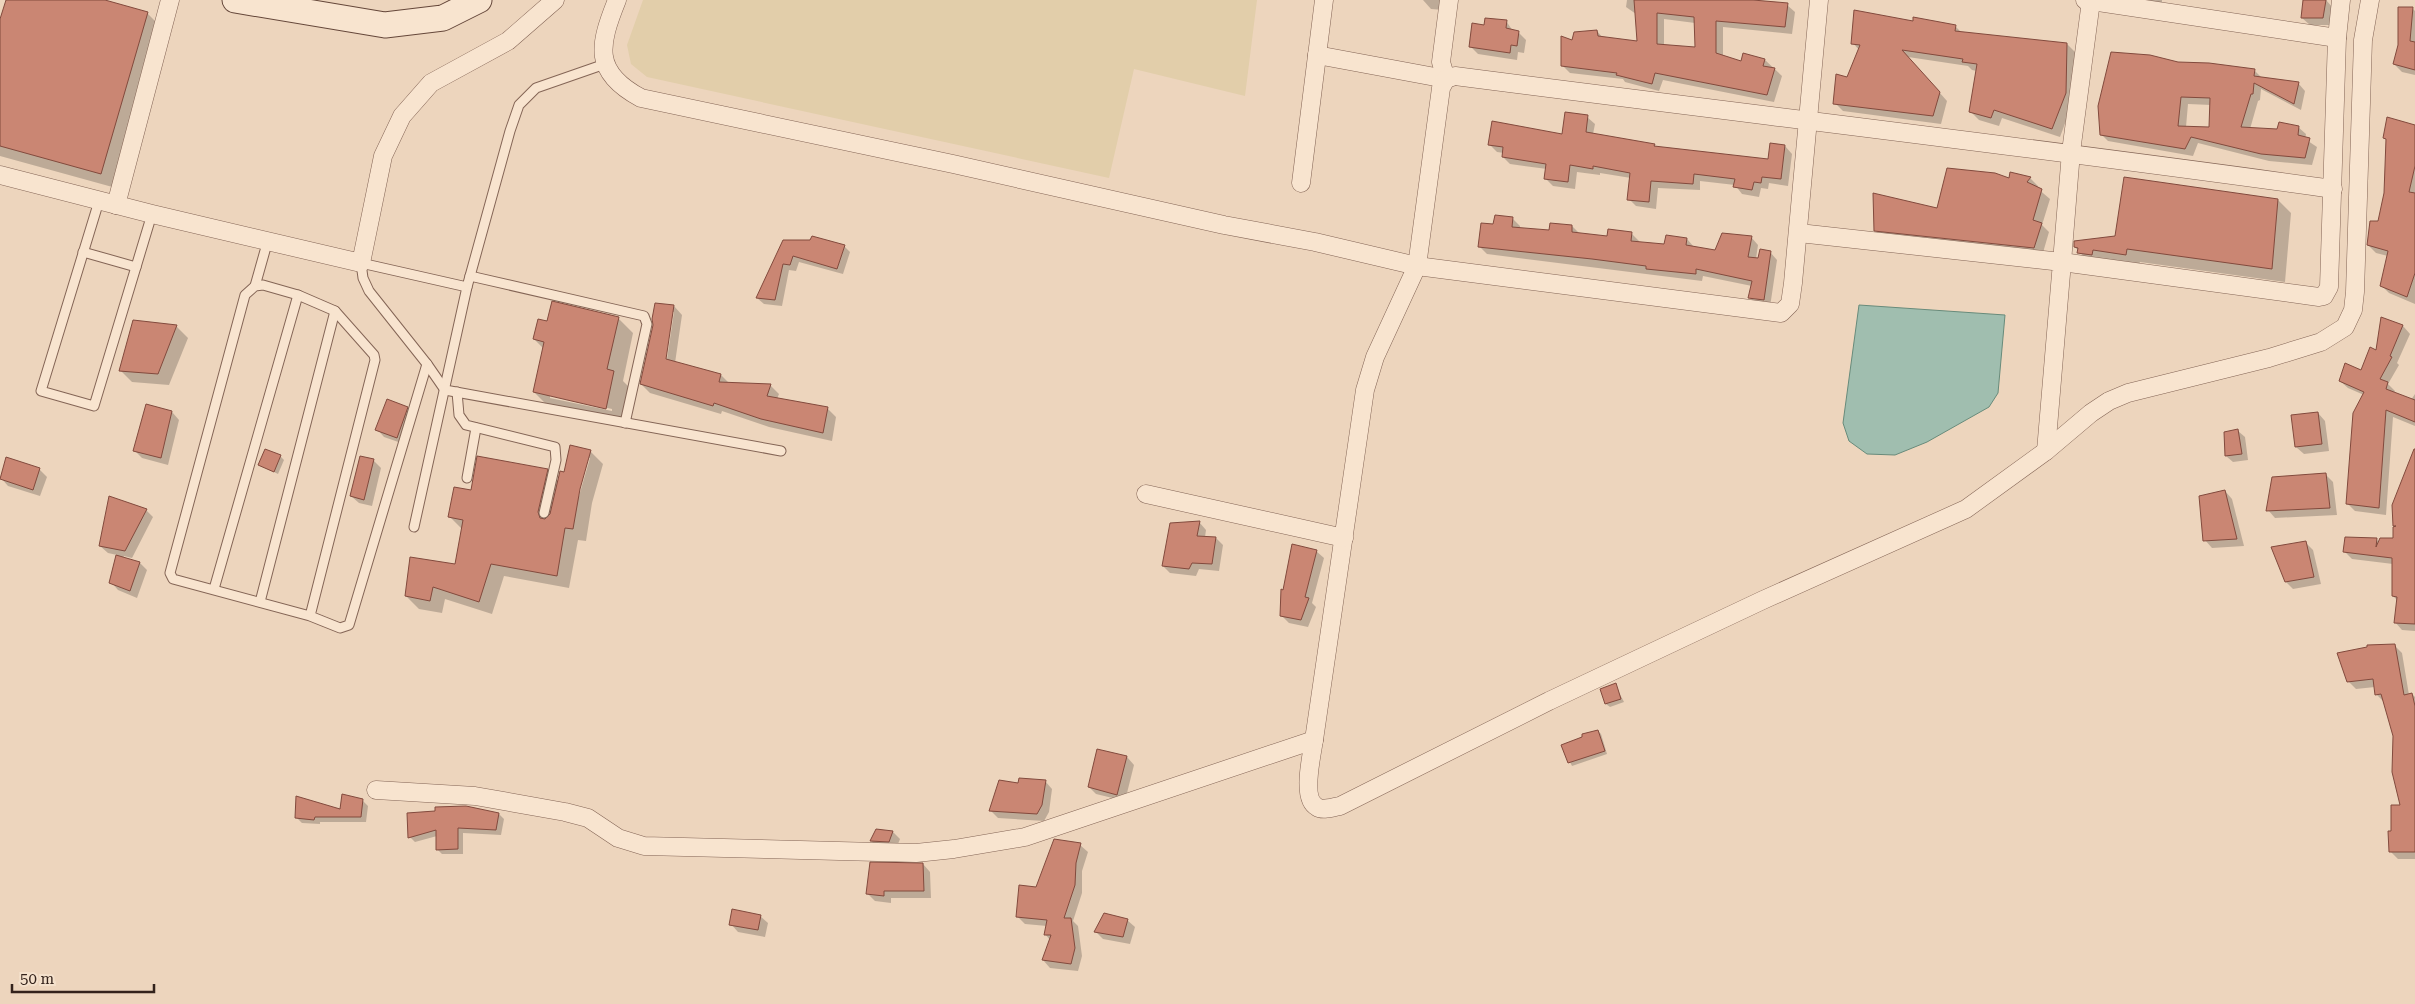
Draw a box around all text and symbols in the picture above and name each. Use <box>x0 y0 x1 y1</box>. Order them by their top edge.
scale bar <box>12 962 155 994</box>
text: 50 m <box>20 970 55 988</box>

